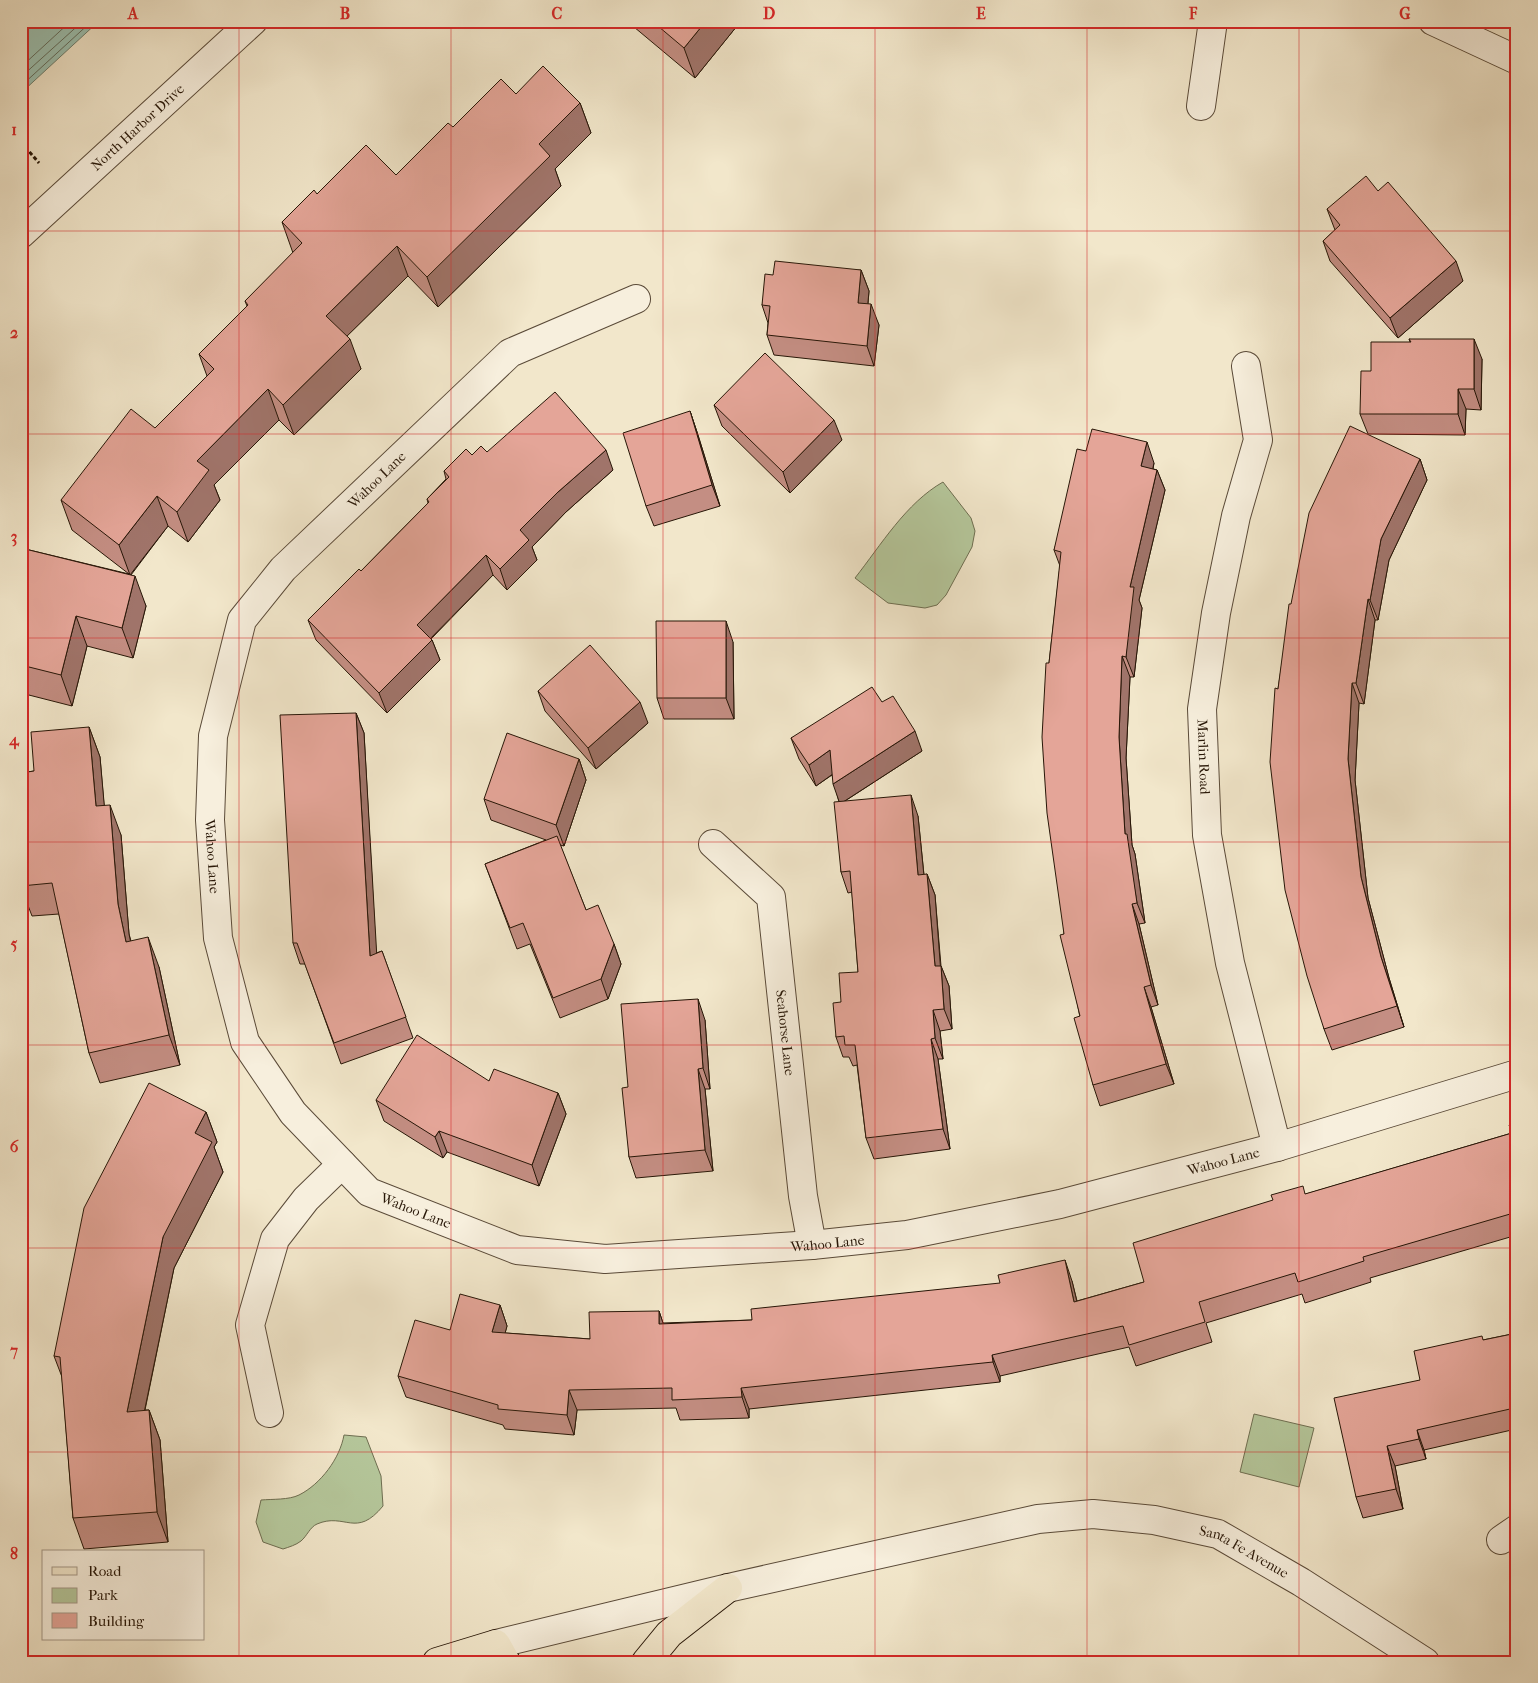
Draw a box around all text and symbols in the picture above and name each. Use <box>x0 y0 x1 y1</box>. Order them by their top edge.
text: A <box>127 4 139 23</box>
text: B <box>340 4 350 23</box>
text: C <box>552 4 563 23</box>
text: D <box>763 4 775 23</box>
text: E <box>976 4 986 23</box>
text: F <box>1188 4 1198 23</box>
text: G <box>1399 4 1411 23</box>
street label: North Harbor Drive <box>87 80 188 174</box>
text: 1 <box>11 120 17 139</box>
text: 2 <box>10 323 18 342</box>
street label: Wahoo Lane <box>344 448 410 513</box>
text: 3 <box>11 527 17 547</box>
street label: Marlin Road <box>1194 719 1214 795</box>
text: 4 <box>8 730 20 750</box>
street label: Wahoo Lane <box>201 818 223 894</box>
text: 5 <box>11 934 18 953</box>
street label: Seahorse Lane <box>772 989 799 1077</box>
text: 6 <box>10 1137 19 1156</box>
street label: Wahoo Lane <box>1184 1143 1262 1179</box>
street label: Wahoo Lane <box>377 1189 454 1232</box>
street label: Wahoo Lane <box>789 1231 865 1255</box>
text: 7 <box>9 1341 18 1360</box>
street label: Santa Fe Avenue <box>1198 1522 1292 1582</box>
text: 8 <box>10 1544 18 1563</box>
legend <box>42 1550 205 1640</box>
text: Road <box>88 1562 122 1580</box>
text: Park <box>88 1586 118 1604</box>
text: Building <box>88 1612 145 1630</box>

